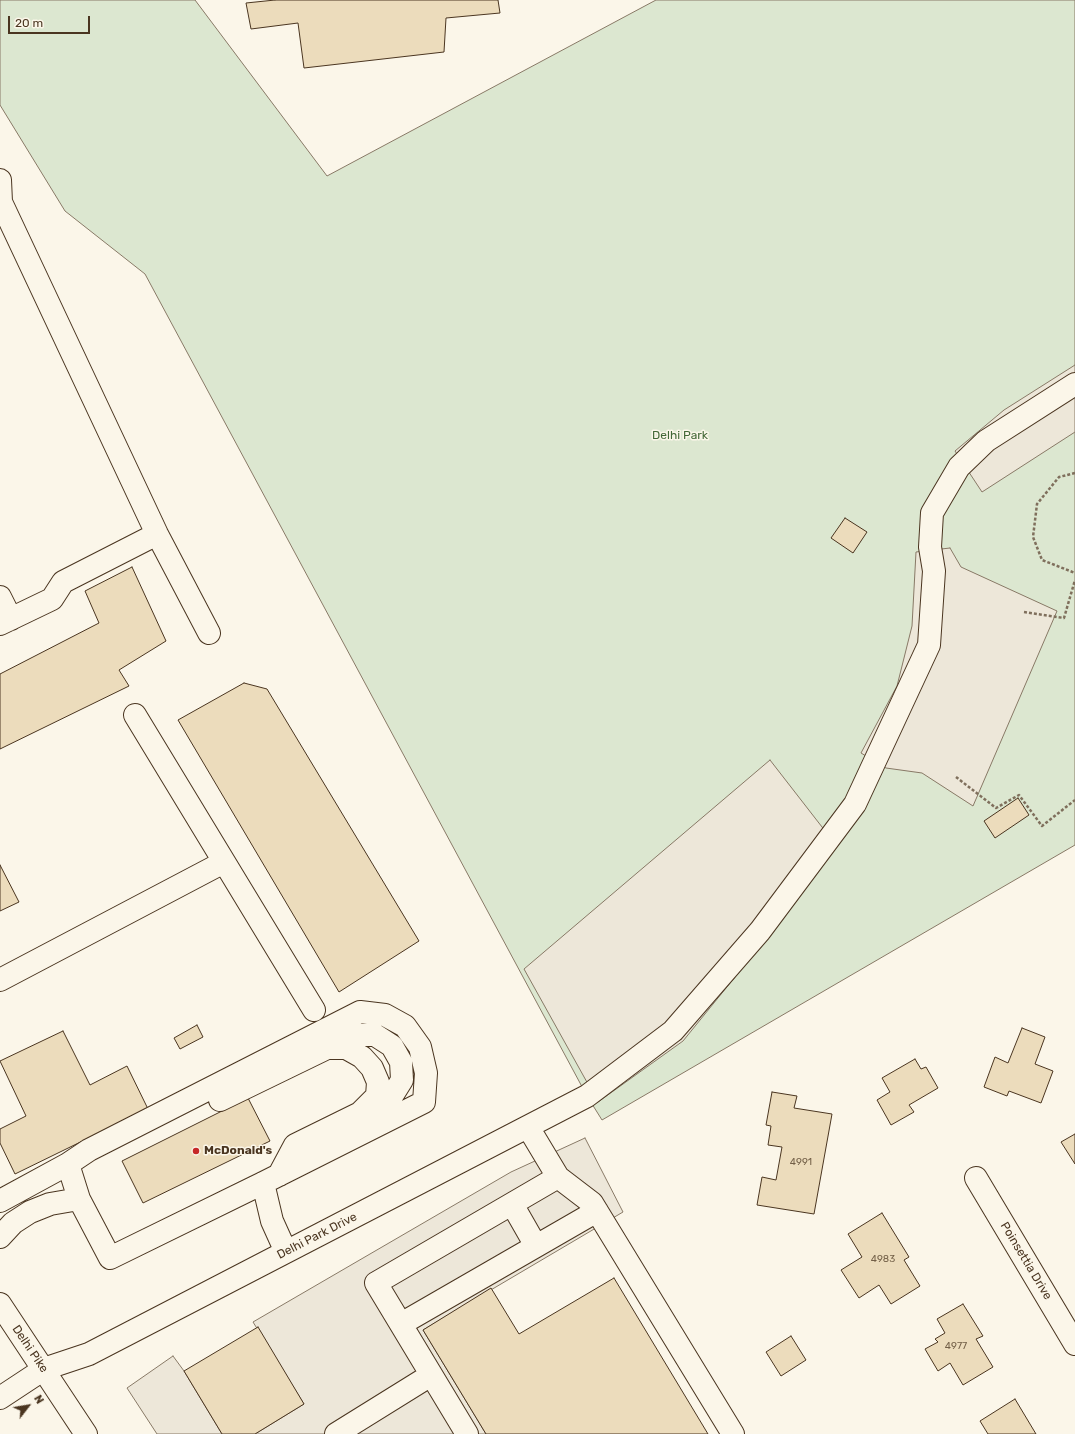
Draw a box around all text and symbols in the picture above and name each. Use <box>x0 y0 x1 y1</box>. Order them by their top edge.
scale bar <box>10 8 92 34</box>
text: 20 m <box>15 16 43 30</box>
park label: Delhi Park <box>652 429 708 443</box>
place label: McDonald's <box>204 1144 272 1158</box>
marker: McDonald's <box>191 1146 201 1156</box>
house number: 4991 <box>790 1156 812 1168</box>
street label: Delhi Park Drive <box>275 1210 359 1262</box>
street label: Poinsettia Drive <box>997 1219 1055 1303</box>
house number: 4983 <box>871 1253 895 1265</box>
street label: Delhi Pike <box>9 1322 51 1376</box>
house number: 4977 <box>945 1340 967 1352</box>
north arrow <box>8 1386 48 1426</box>
text: N <box>31 1393 46 1406</box>

